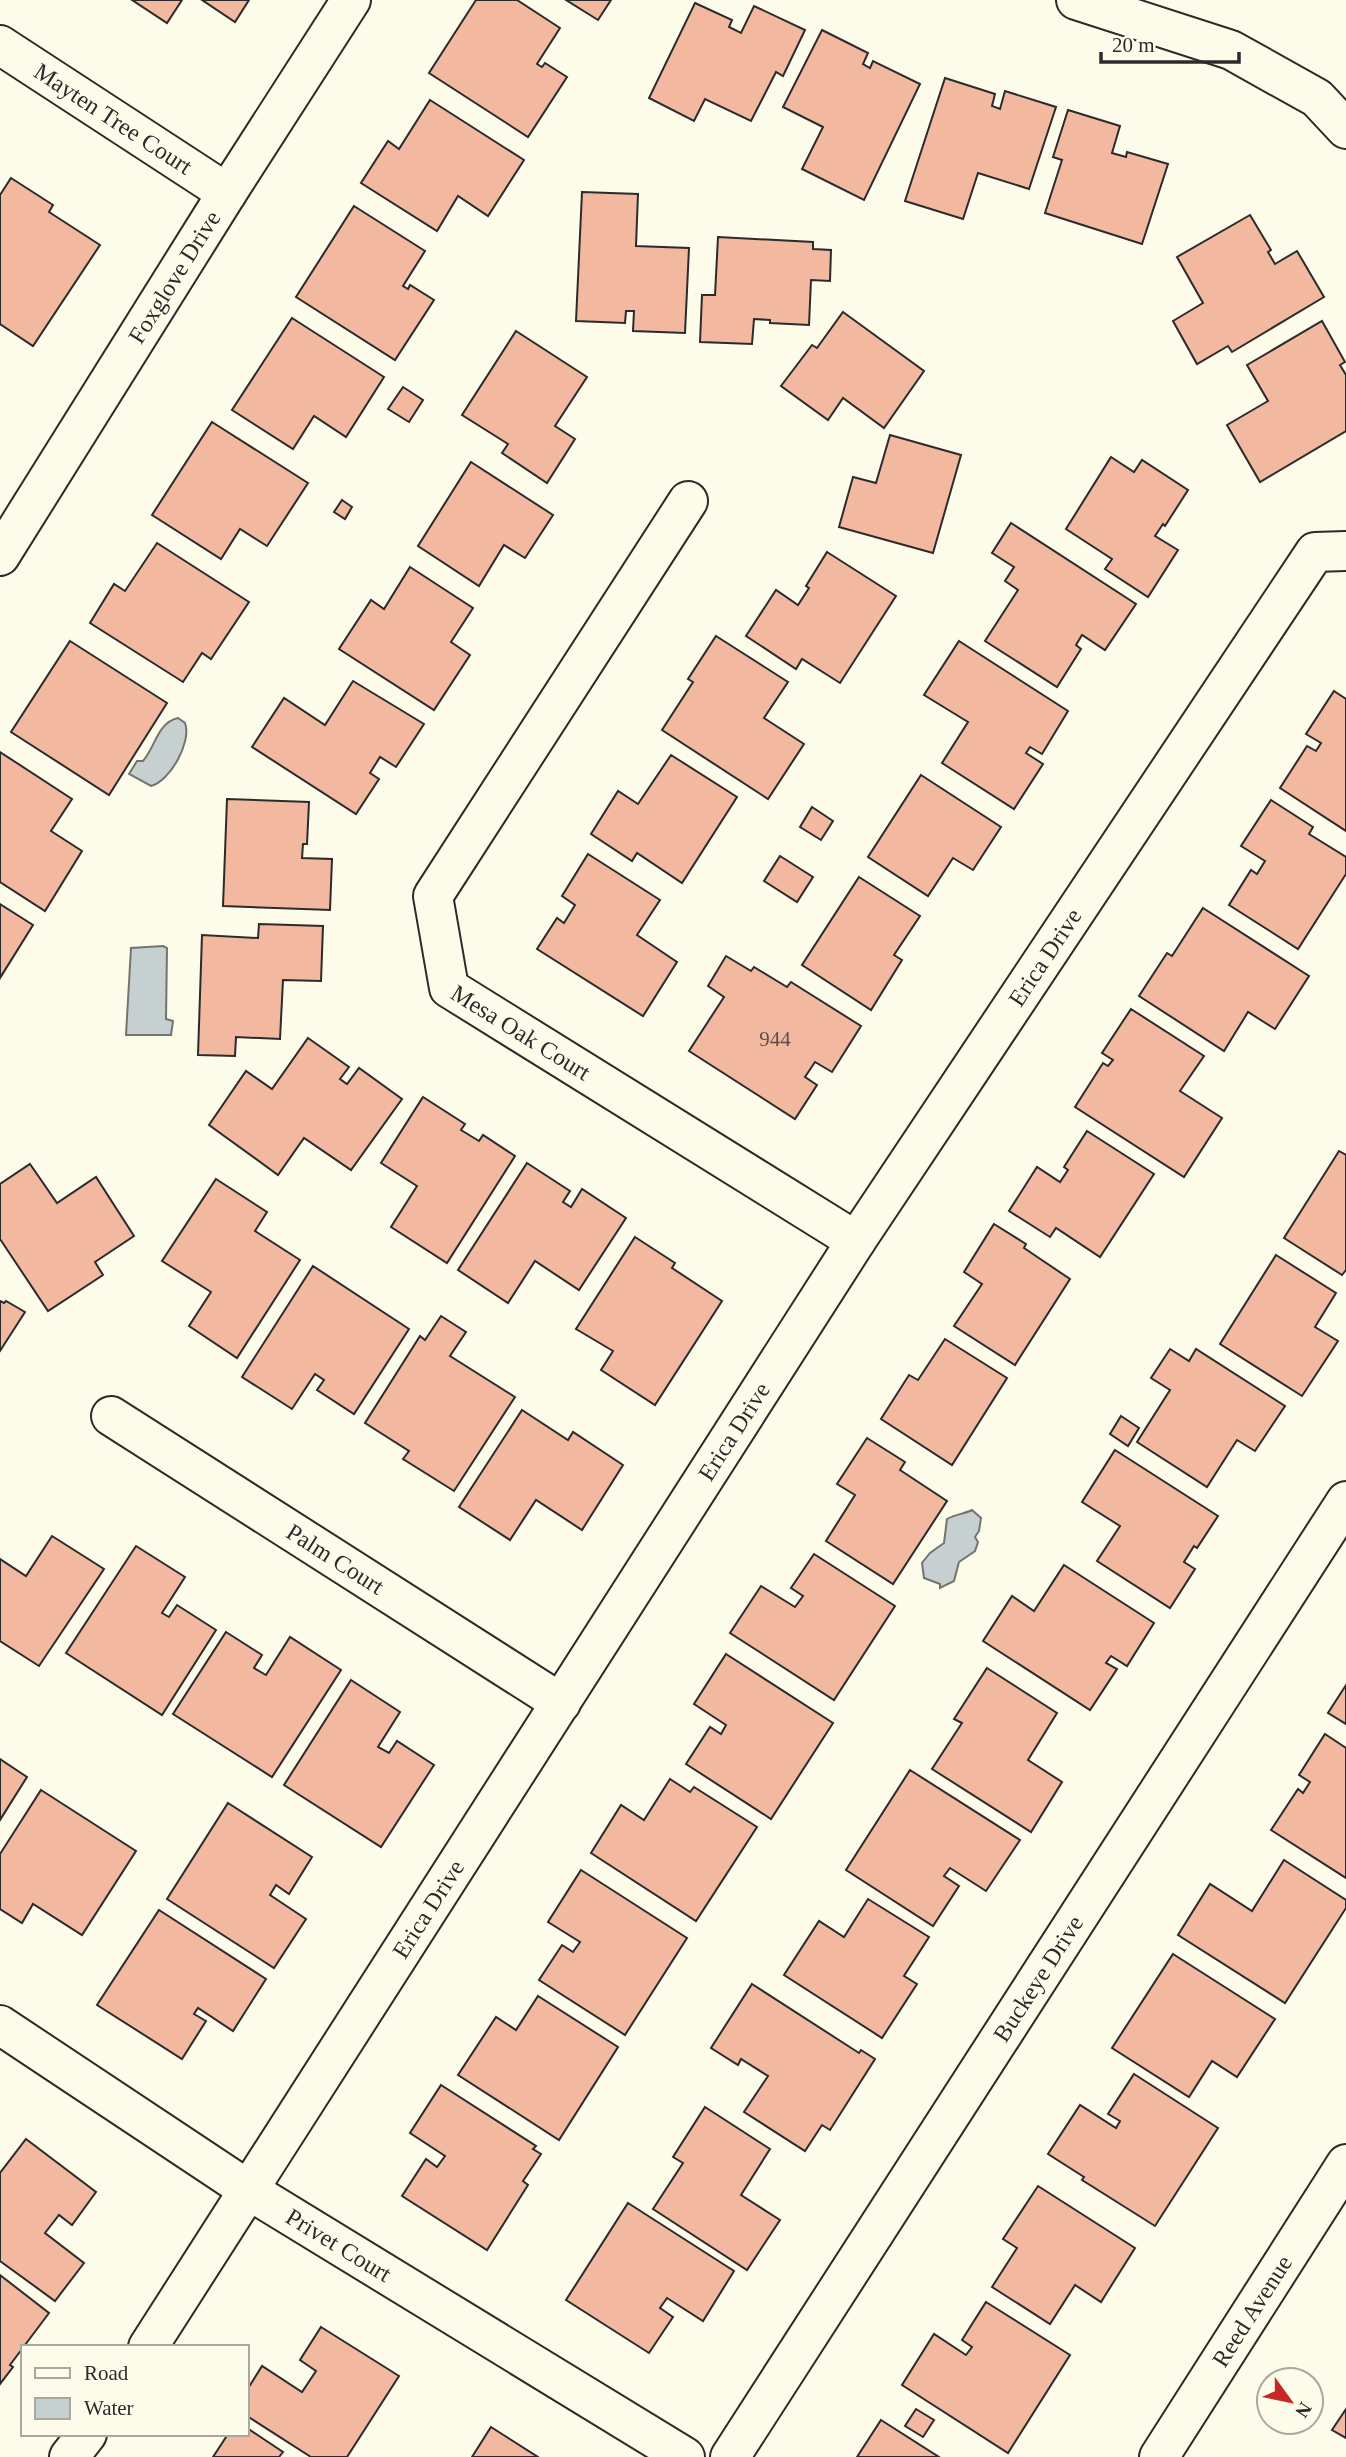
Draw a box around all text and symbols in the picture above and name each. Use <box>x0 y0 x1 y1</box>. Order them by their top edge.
scale bar <box>1101 21 1239 65</box>
text: 20 m <box>1112 33 1155 57</box>
street label: Mayten Tree Court <box>29 58 197 180</box>
street label: Foxglove Drive <box>123 206 226 348</box>
street label: Erica Drive <box>1003 904 1087 1011</box>
street label: Mesa Oak Court <box>446 980 595 1086</box>
house number: 944 <box>759 1027 791 1051</box>
street label: Erica Drive <box>693 1378 775 1485</box>
street label: Palm Court <box>282 1518 389 1600</box>
street label: Erica Drive <box>387 1855 469 1963</box>
street label: Buckeye Drive <box>988 1911 1088 2047</box>
street label: Privet Court <box>282 2203 396 2287</box>
street label: Reed Avenue <box>1207 2251 1297 2372</box>
legend <box>21 2345 248 2436</box>
text: Road <box>84 2361 129 2385</box>
north arrow <box>1255 2366 1325 2436</box>
text: Water <box>84 2396 134 2420</box>
text: N <box>1291 2399 1316 2422</box>

